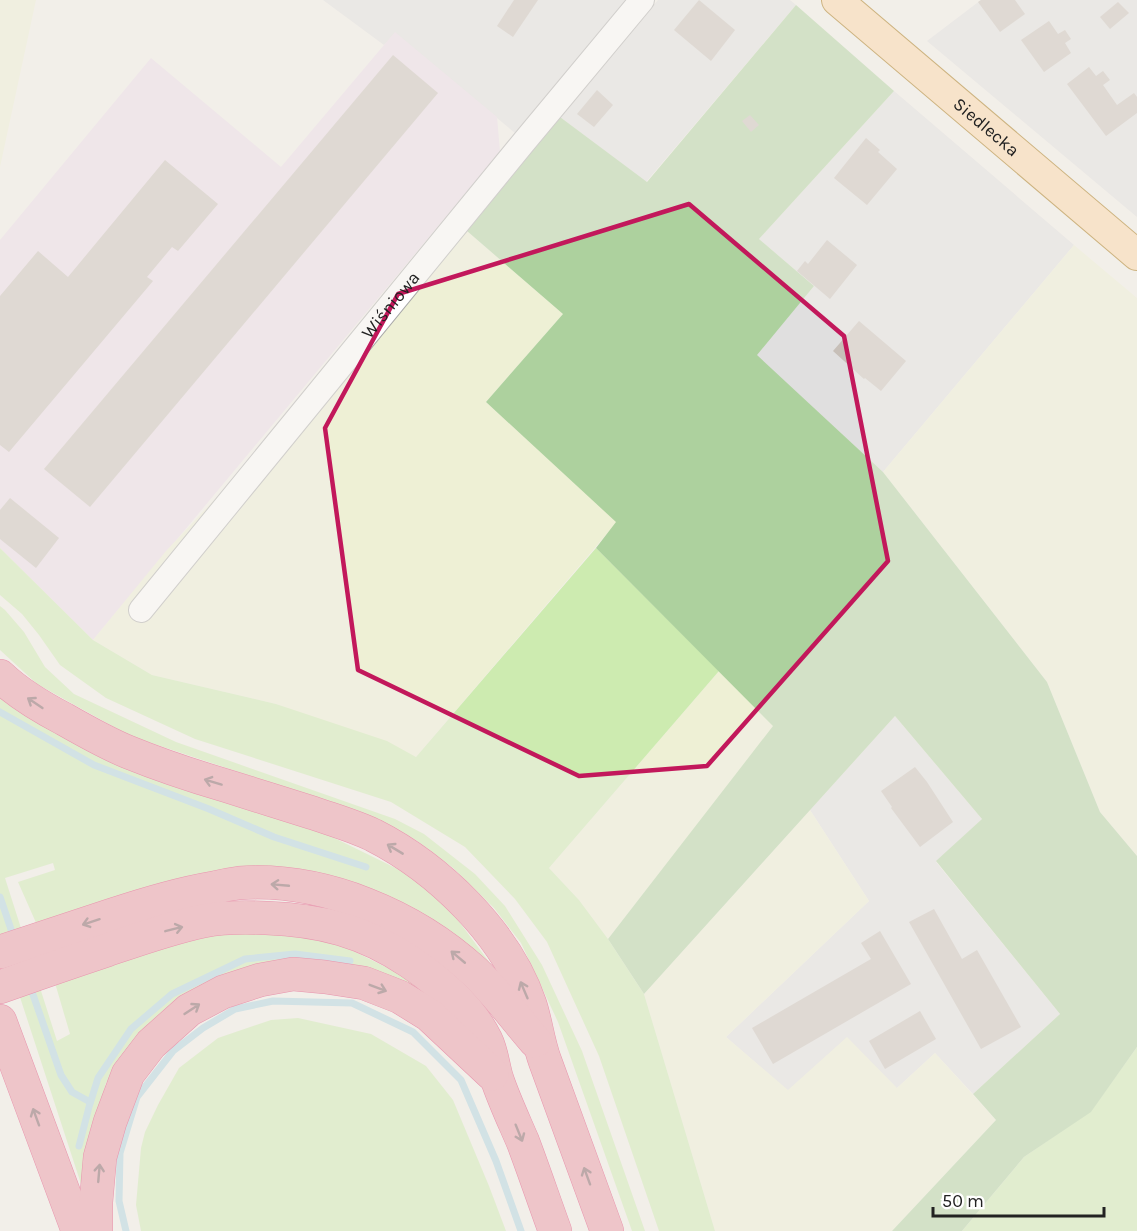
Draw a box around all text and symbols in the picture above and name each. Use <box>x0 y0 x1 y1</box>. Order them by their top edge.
street label: Siedlecka <box>949 93 1024 161</box>
street label: Wiśniowa <box>357 267 424 343</box>
one-way arrow <box>28 697 44 709</box>
one-way arrow <box>204 775 223 786</box>
one-way arrow <box>387 842 404 854</box>
one-way arrow <box>271 879 291 890</box>
one-way arrow <box>81 917 100 928</box>
one-way arrow <box>164 922 183 934</box>
one-way arrow <box>450 951 466 964</box>
one-way arrow <box>518 982 530 1000</box>
one-way arrow <box>368 984 387 995</box>
one-way arrow <box>183 1003 200 1015</box>
one-way arrow <box>29 1108 40 1127</box>
one-way arrow <box>514 1123 525 1142</box>
one-way arrow <box>93 1163 104 1183</box>
one-way arrow <box>580 1167 591 1186</box>
scale bar <box>933 1180 1104 1218</box>
text: 50 m <box>942 1190 984 1212</box>

